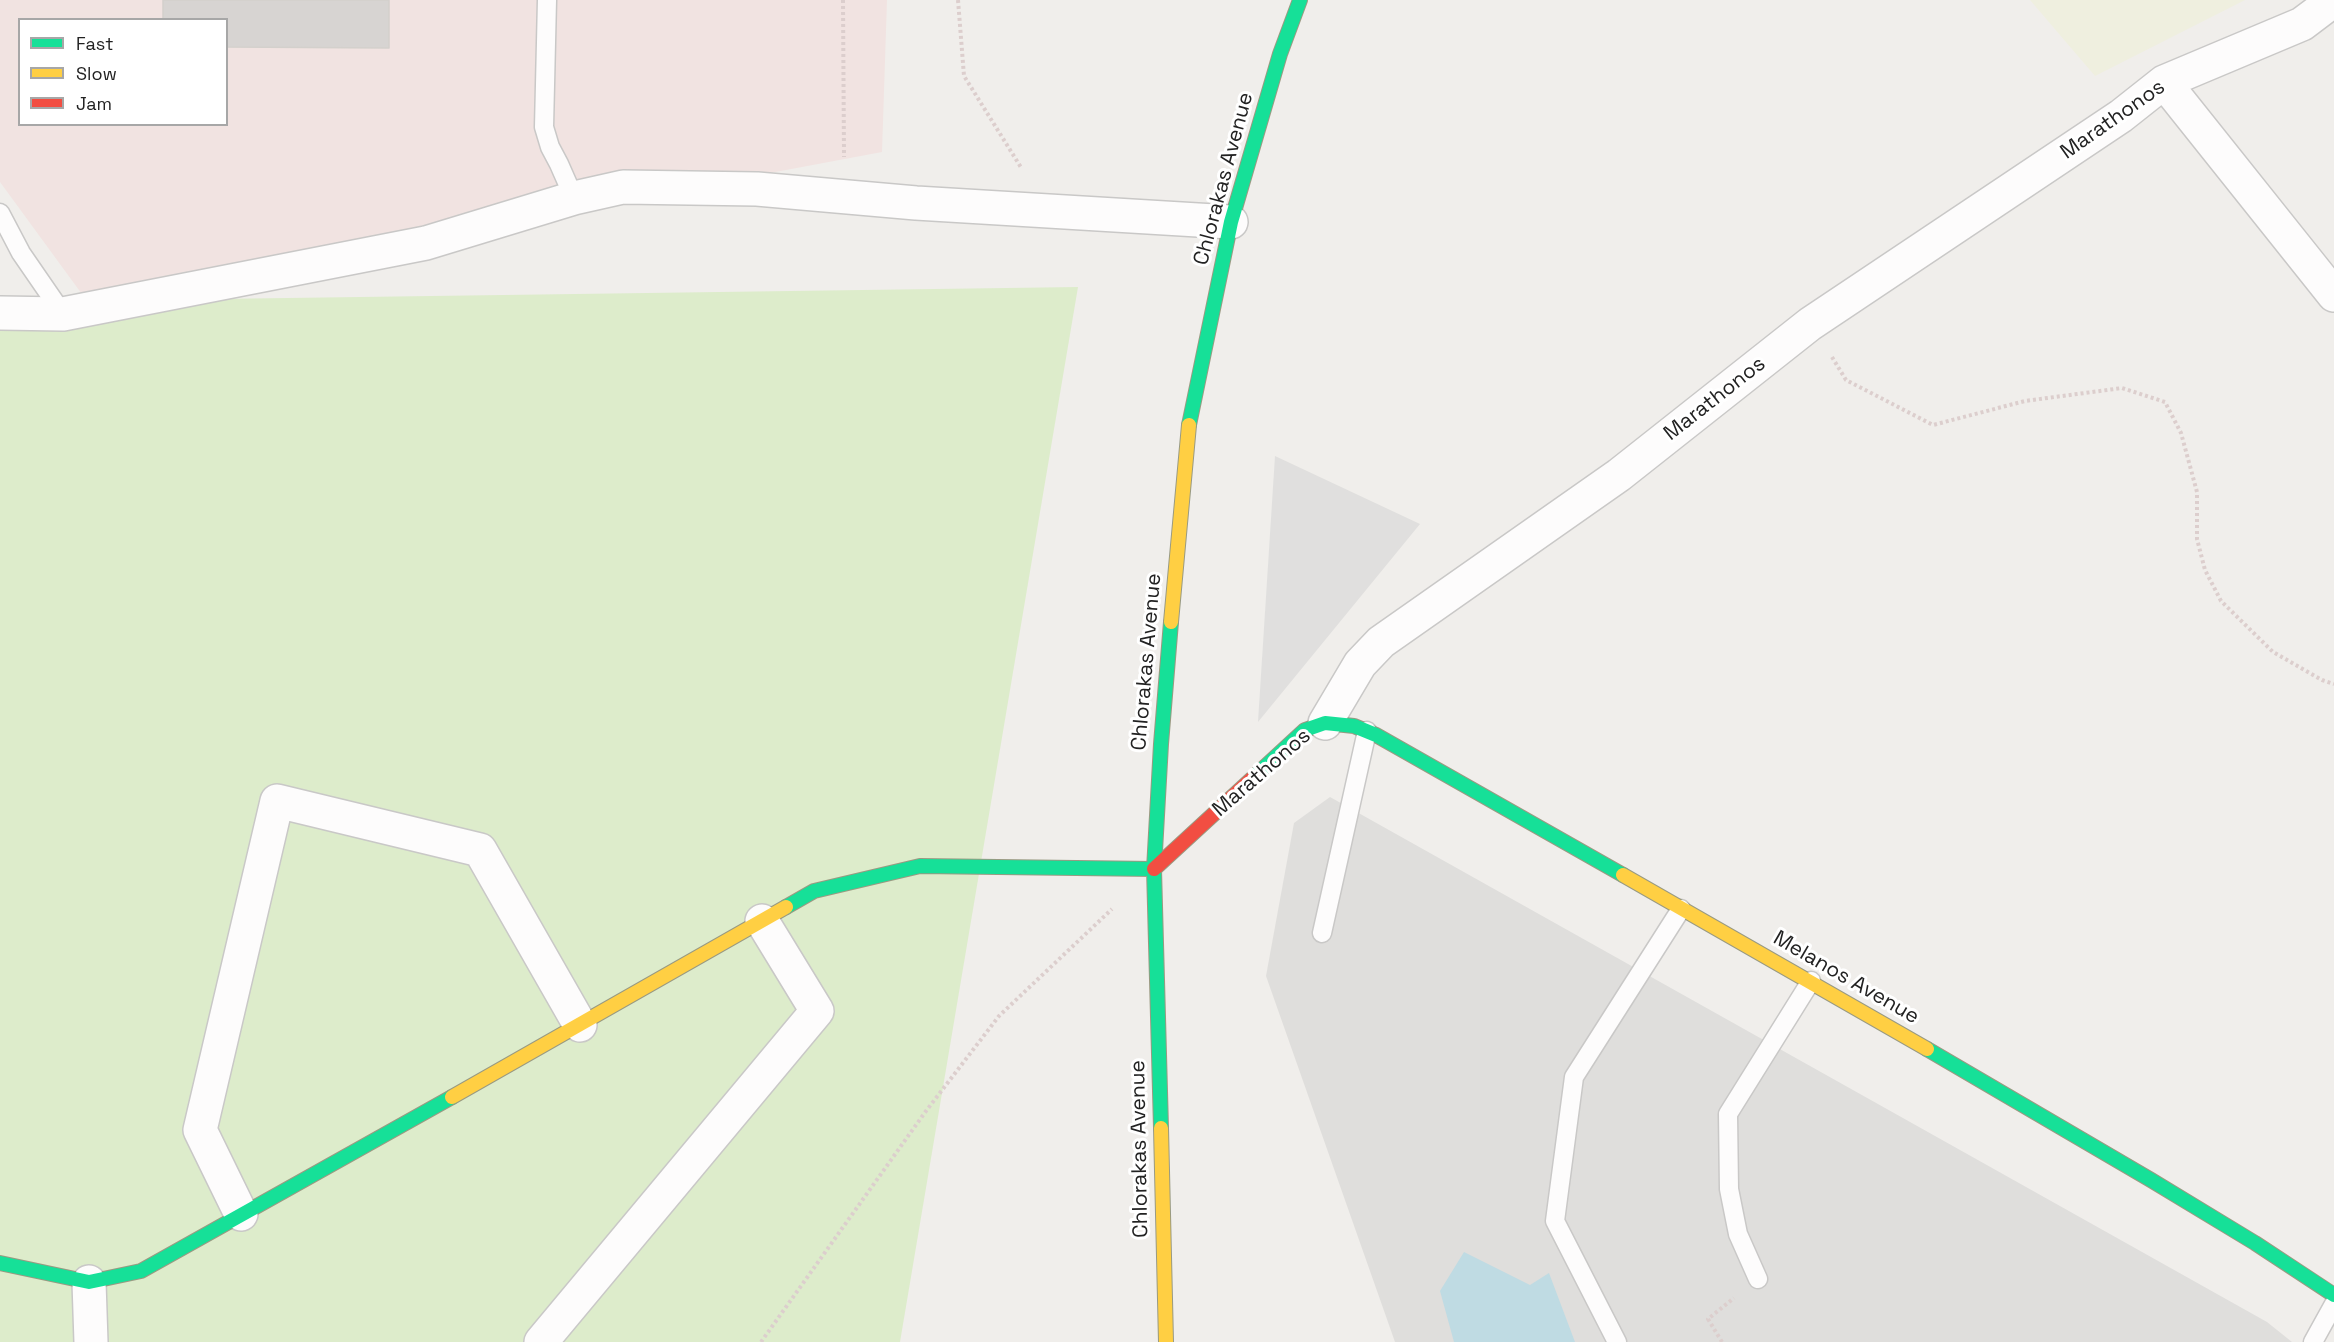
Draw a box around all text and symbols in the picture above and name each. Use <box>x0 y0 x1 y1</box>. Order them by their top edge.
legend <box>18 18 228 126</box>
text: Fast <box>76 32 113 55</box>
text: Slow <box>76 62 117 85</box>
street label: Marathonos <box>2056 75 2170 165</box>
street label: Chlorakas Avenue <box>1189 90 1259 268</box>
text: Jam <box>76 92 112 115</box>
street label: Marathonos <box>1659 352 1771 446</box>
street label: Chlorakas Avenue <box>1127 572 1167 752</box>
street label: Marathonos <box>1208 724 1316 822</box>
street label: Melanos Avenue <box>1769 926 1923 1030</box>
street label: Chlorakas Avenue <box>1126 1060 1154 1238</box>

